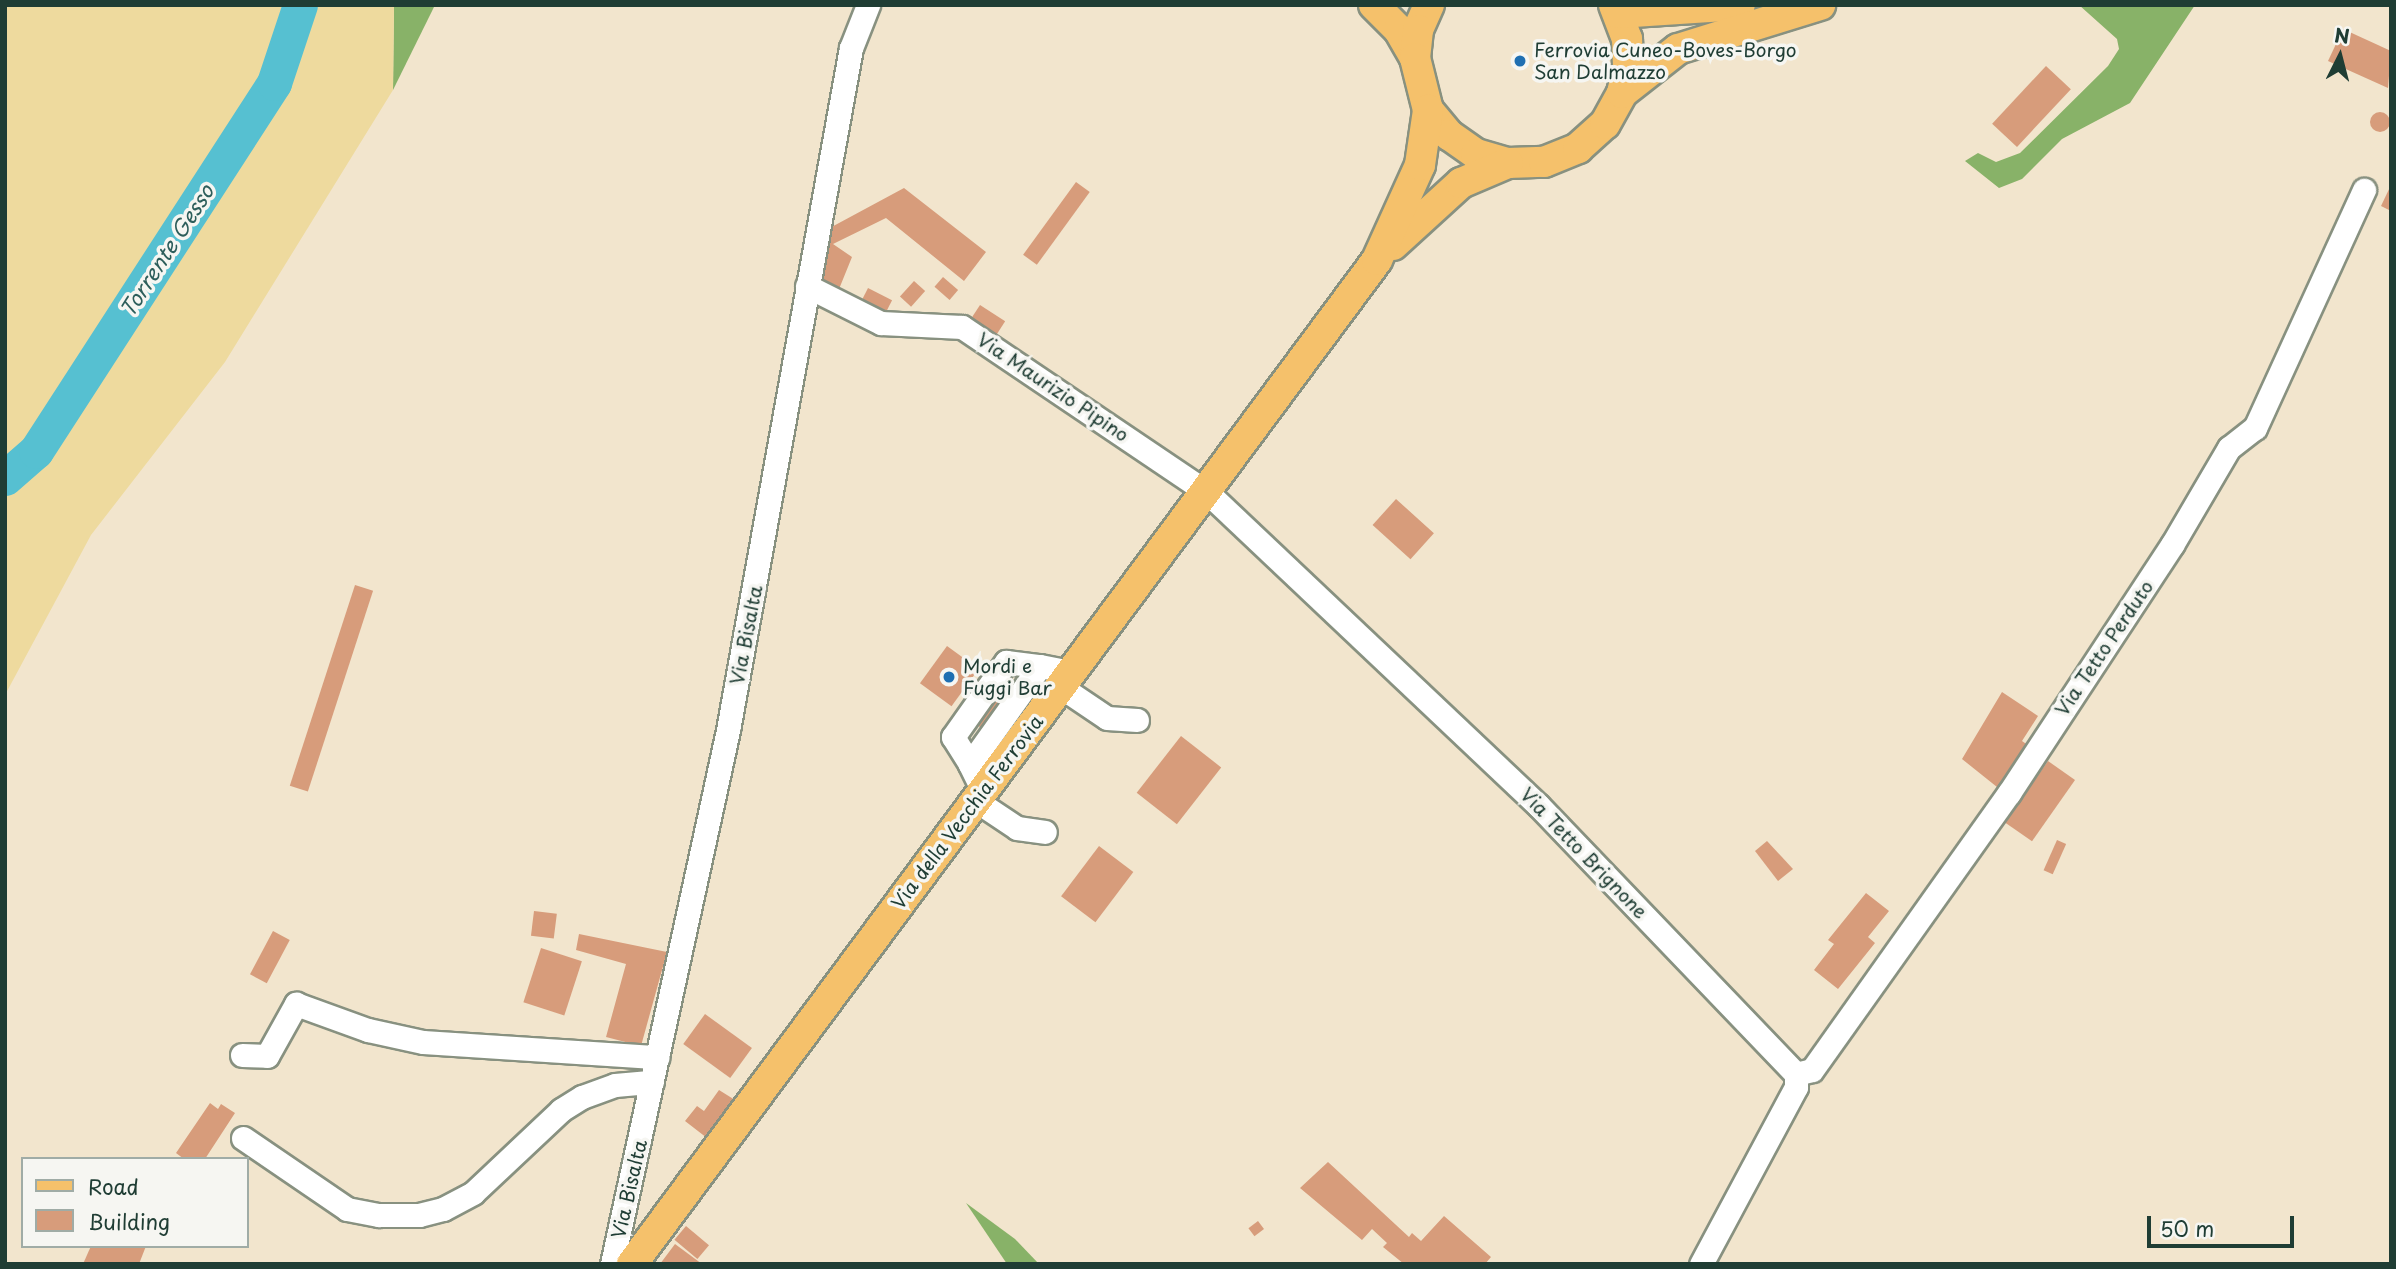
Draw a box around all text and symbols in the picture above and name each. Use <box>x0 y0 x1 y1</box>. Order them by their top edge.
text: N <box>2333 20 2351 50</box>
north arrow <box>2305 21 2375 91</box>
place label: Ferrovia Cuneo-Boves-Borgo San Dalmazzo <box>1534 39 1798 83</box>
marker: Ferrovia Cuneo-Boves-Borgo San Dalmazzo <box>1512 53 1528 69</box>
water label: Torrente Gesso <box>114 179 218 321</box>
street label: Via Maurizio Pipino <box>973 328 1133 446</box>
street label: Via Tetto Perduto <box>2050 576 2158 720</box>
street label: Via Bisalta <box>725 584 767 686</box>
place label: Mordi e Fuggi Bar <box>963 655 1051 699</box>
marker: Mordi e Fuggi Bar <box>941 669 957 685</box>
street label: Via della Vecchia Ferrovia <box>886 710 1048 914</box>
street label: Via Tetto Brignone <box>1515 783 1653 923</box>
street label: Via Bisalta <box>607 1138 651 1240</box>
legend <box>21 1157 248 1248</box>
text: Road <box>88 1170 139 1202</box>
scale bar <box>2151 1202 2298 1246</box>
text: Building <box>88 1205 170 1237</box>
text: 50 m <box>2160 1212 2214 1244</box>

